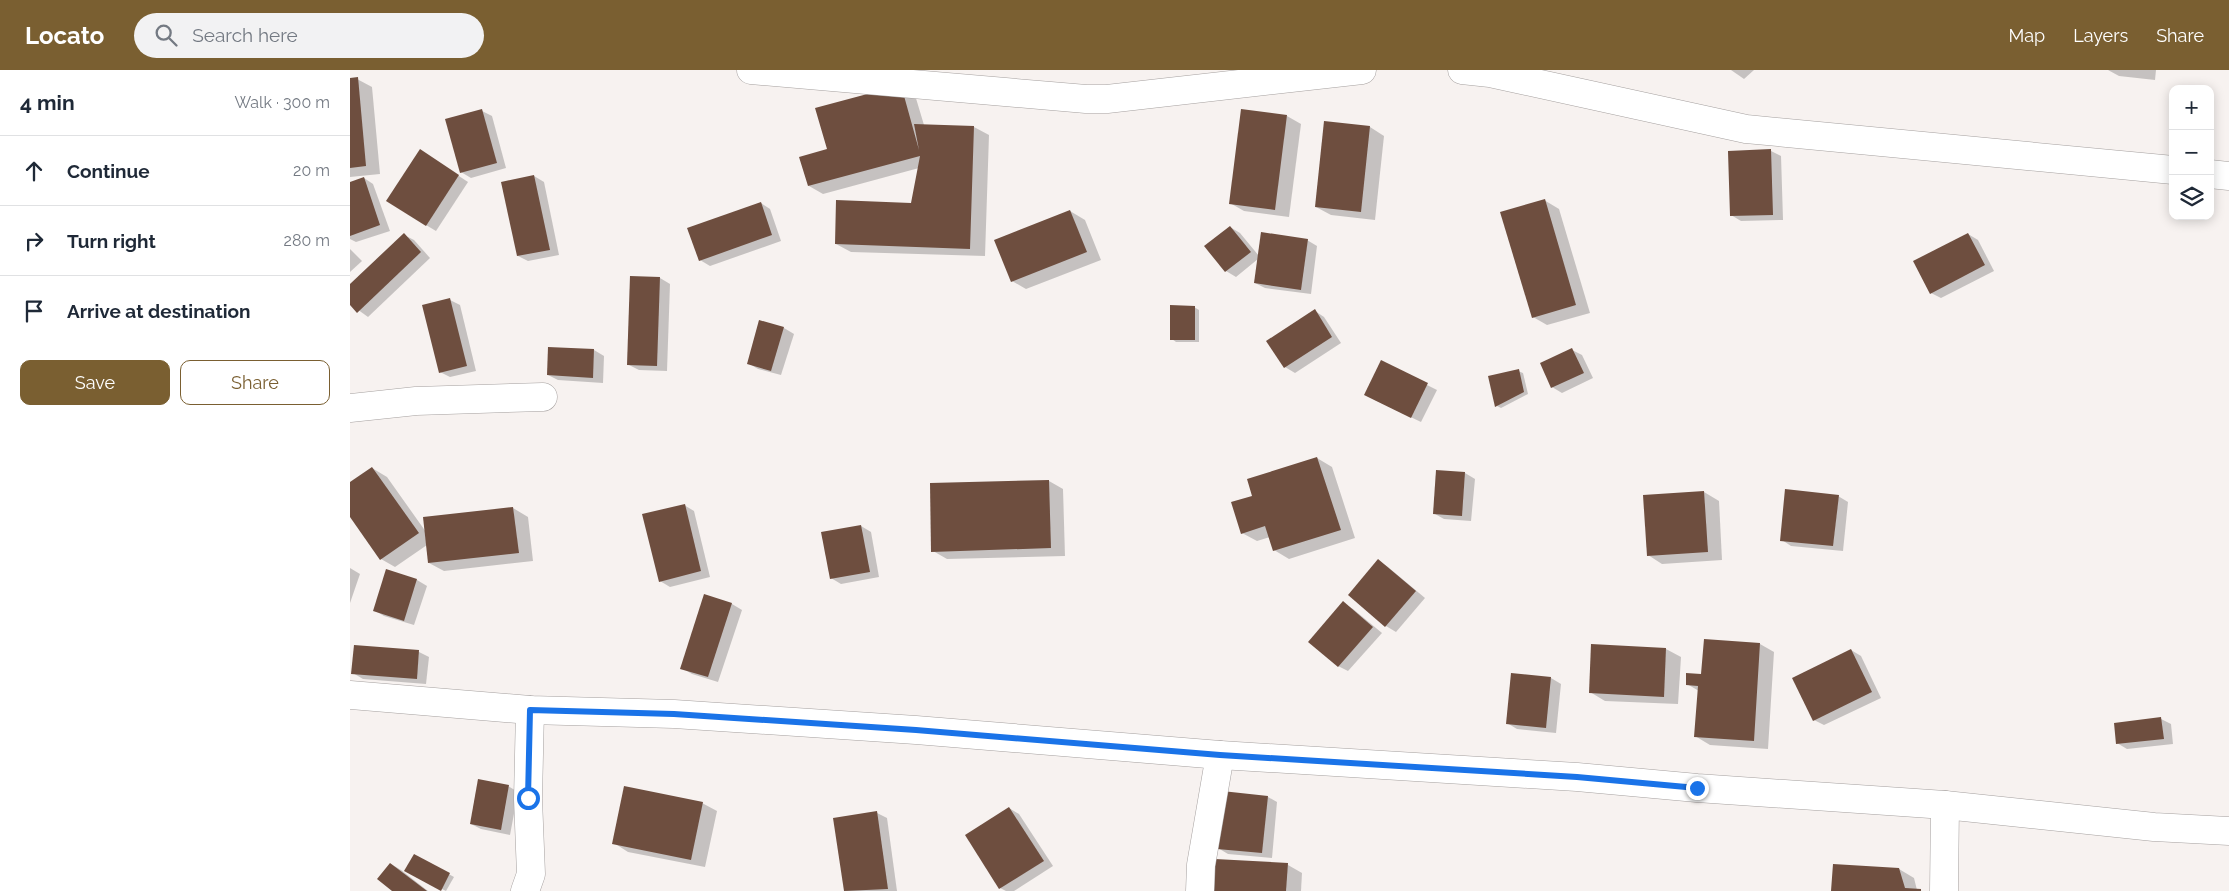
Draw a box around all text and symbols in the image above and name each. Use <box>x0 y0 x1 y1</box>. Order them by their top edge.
search box <box>134 13 484 58</box>
text: Locato <box>25 21 104 50</box>
icon: search <box>152 21 180 49</box>
text: Search here <box>192 24 298 46</box>
text: Map <box>2009 25 2045 46</box>
text: Layers <box>2073 25 2128 46</box>
text: Share <box>2156 25 2204 46</box>
map controls <box>2169 85 2214 220</box>
button: + <box>2169 85 2214 130</box>
text: 4 min <box>20 90 75 115</box>
text: Walk · 300 m <box>234 93 330 112</box>
button: − <box>2169 130 2214 175</box>
icon: ahead <box>20 157 48 185</box>
text: Continue <box>67 160 150 182</box>
text: 20 m <box>293 161 330 180</box>
button: layers <box>2169 175 2214 220</box>
icon: right <box>20 227 48 255</box>
text: Turn right <box>67 230 156 252</box>
text: 280 m <box>284 231 330 250</box>
icon: arrive <box>20 297 48 325</box>
text: Arrive at destination <box>67 300 251 322</box>
button: Save <box>20 360 170 405</box>
button: Share <box>180 360 330 405</box>
route end <box>1686 777 1709 800</box>
route start <box>517 787 540 810</box>

